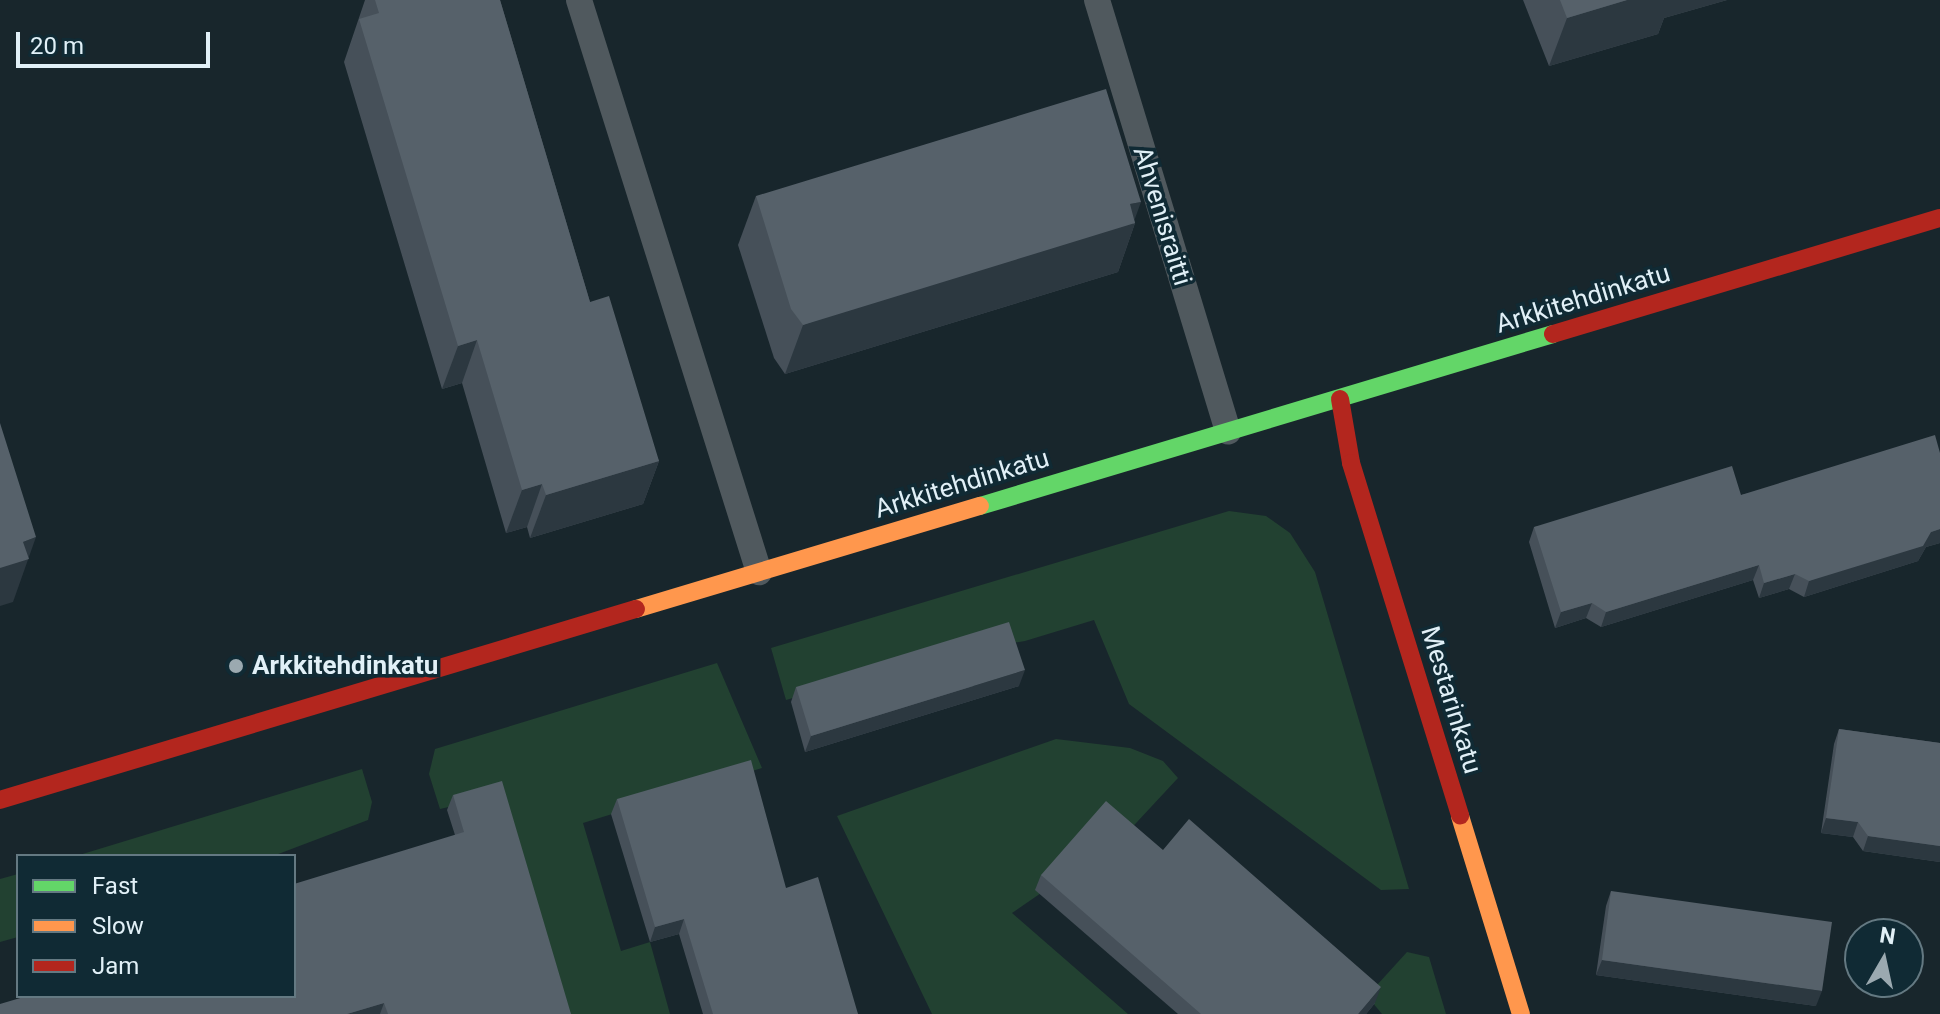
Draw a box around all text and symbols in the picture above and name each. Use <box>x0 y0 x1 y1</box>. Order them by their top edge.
scale bar <box>20 16 214 66</box>
text: 20 m <box>30 32 84 60</box>
street label: Ahvenisraitti <box>1126 143 1198 289</box>
street label: Arkkitehdinkatu <box>1492 258 1674 340</box>
street label: Arkkitehdinkatu <box>871 443 1053 525</box>
street label: Mestarinkatu <box>1414 623 1488 777</box>
place label: Arkkitehdinkatu <box>252 650 438 682</box>
marker: Arkkitehdinkatu <box>227 657 245 675</box>
legend <box>16 854 296 998</box>
text: Fast <box>92 872 138 900</box>
text: Slow <box>92 912 144 940</box>
north arrow <box>1844 918 1924 998</box>
text: N <box>1878 922 1897 949</box>
text: Jam <box>92 952 139 980</box>

